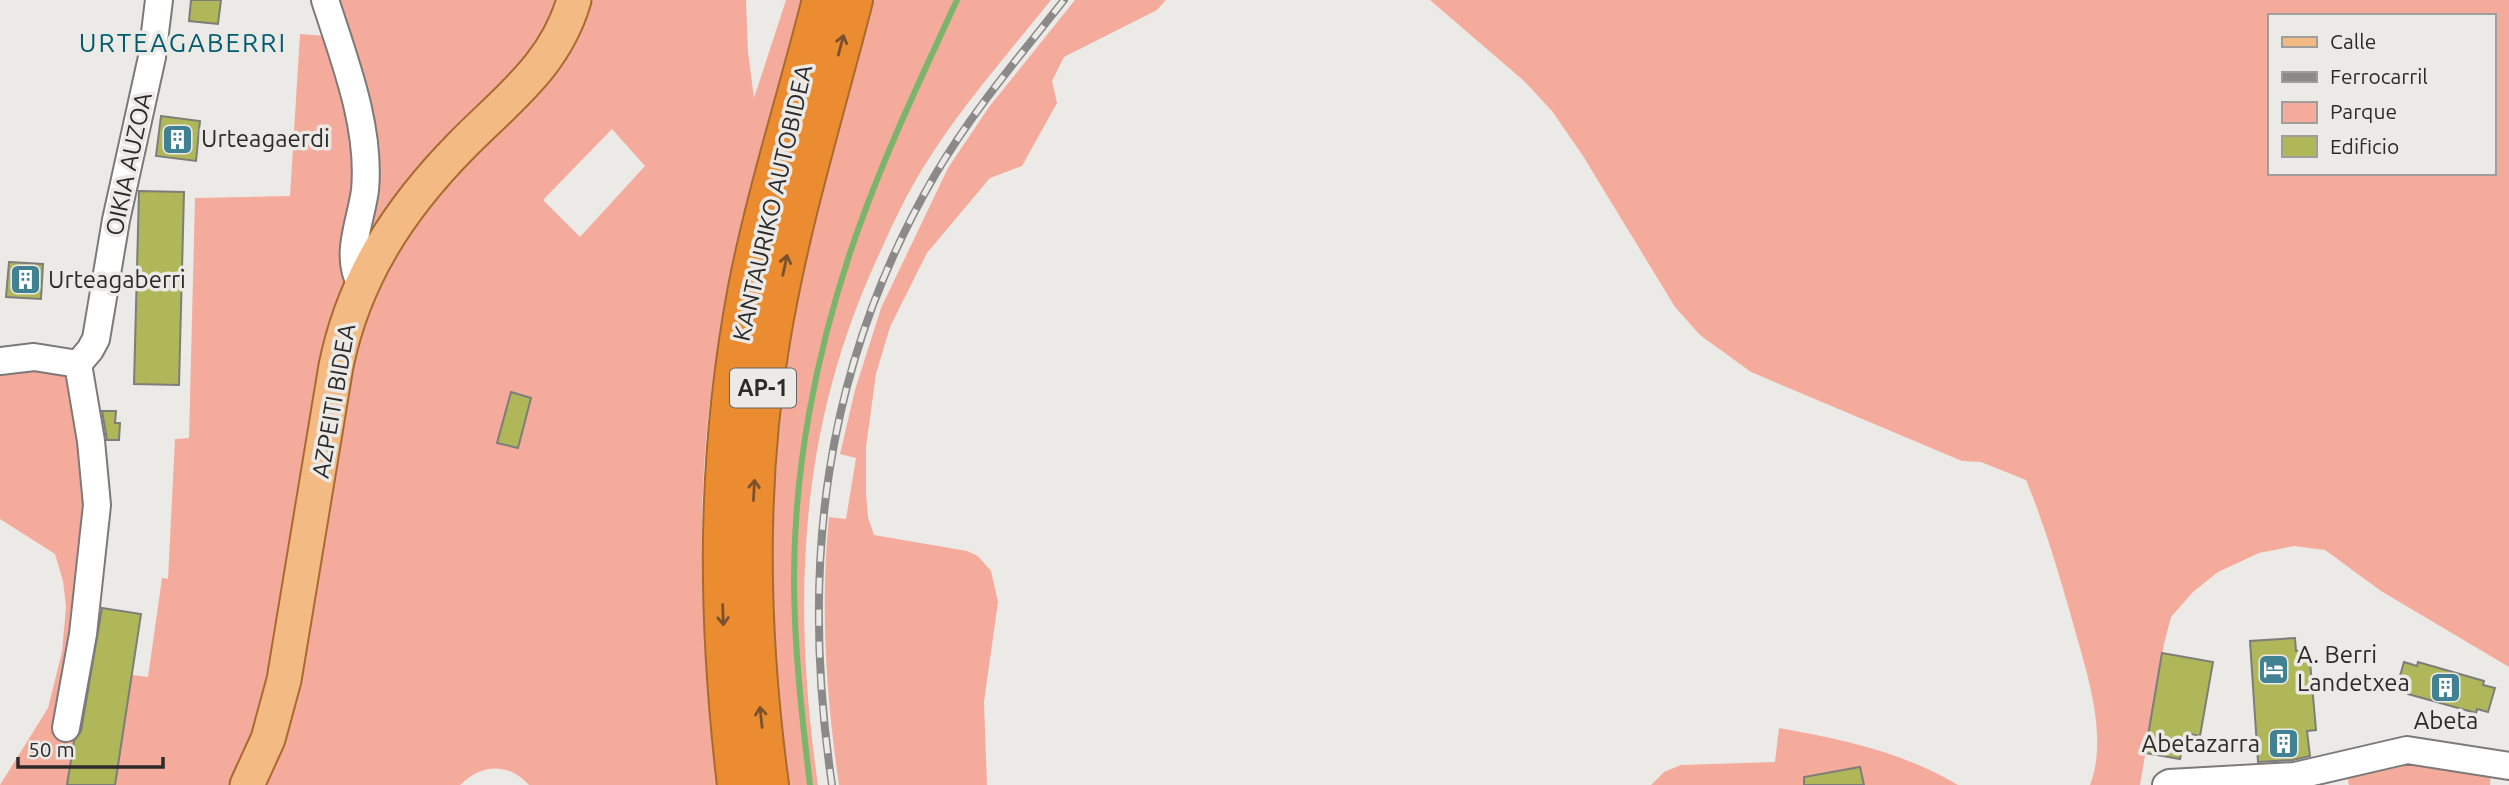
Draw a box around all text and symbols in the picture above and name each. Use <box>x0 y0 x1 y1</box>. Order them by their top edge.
legend <box>2268 14 2495 175</box>
district label: URTEAGABERRI <box>79 28 287 57</box>
text: Calle <box>2330 29 2376 53</box>
one-way arrow <box>835 34 848 57</box>
street label: KANTAURIKO AUTOBIDEA <box>728 62 818 344</box>
text: Ferrocarril <box>2330 64 2428 88</box>
street label: OIKIA AUZOA <box>100 89 157 238</box>
text: Parque <box>2330 99 2397 123</box>
building icon: Urteagaerdi <box>161 122 195 156</box>
place label: Urteagaerdi <box>201 125 330 152</box>
text: Edificio <box>2330 134 2399 158</box>
one-way arrow <box>778 254 792 277</box>
building icon: Urteagaberri <box>8 263 42 297</box>
place label: Urteagaberri <box>48 266 186 293</box>
street label: AZPEITI BIDEA <box>307 321 360 480</box>
road number: AP-1 <box>730 368 796 408</box>
one-way arrow <box>747 479 760 502</box>
one-way arrow <box>716 603 729 626</box>
place label: A. Berri Landetxea <box>2297 641 2410 696</box>
hotel icon: A. Berri Landetxea <box>2257 652 2291 686</box>
building icon: Abeta <box>2429 670 2463 704</box>
one-way arrow <box>754 706 767 729</box>
place label: Abeta <box>2414 707 2478 734</box>
scale bar <box>18 726 163 770</box>
building icon: Abetazarra <box>2266 727 2300 761</box>
place label: Abetazarra <box>2142 730 2260 757</box>
text: 50 m <box>28 737 75 761</box>

